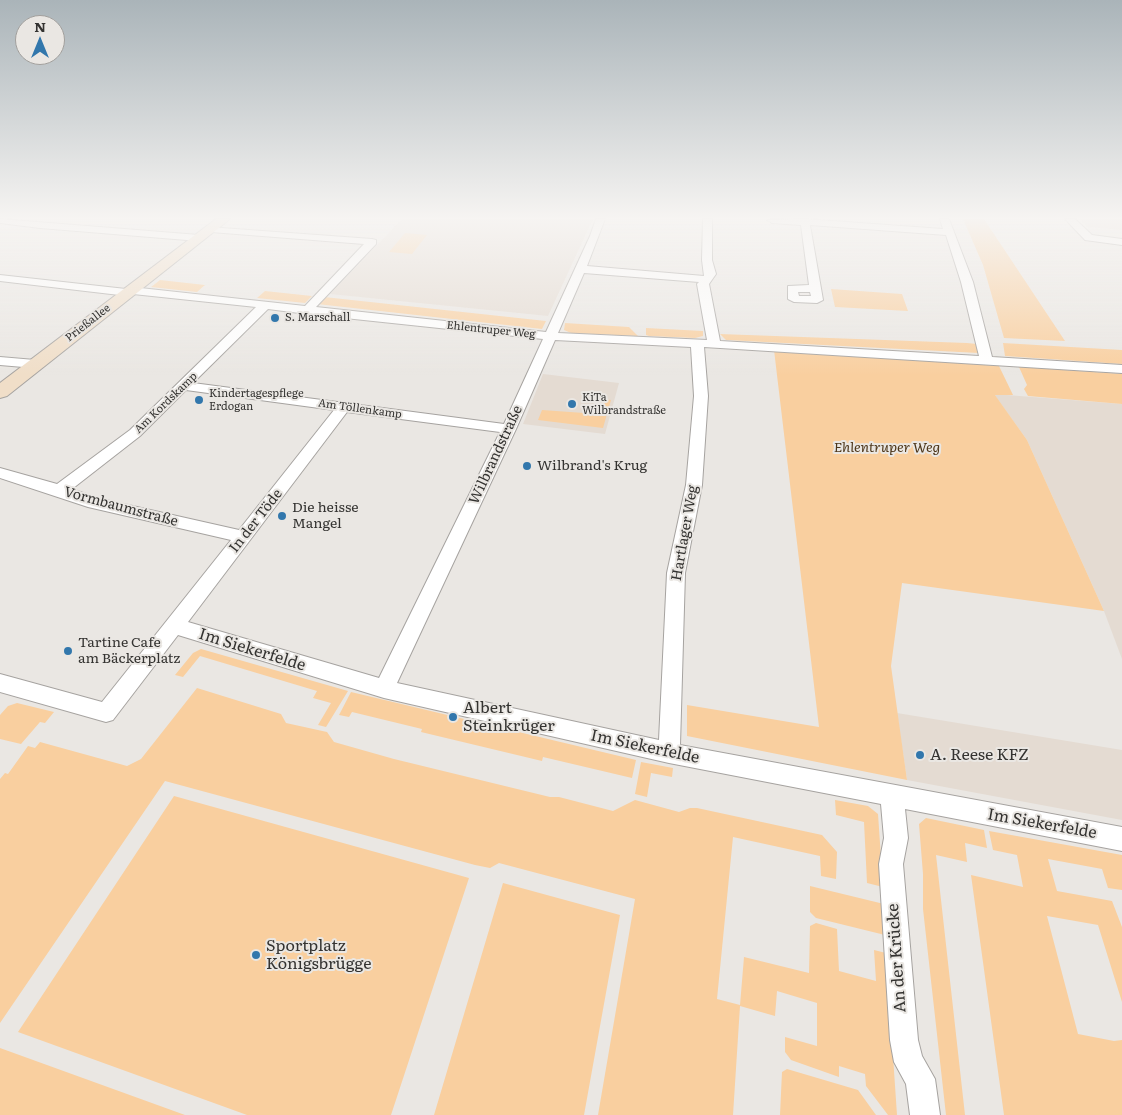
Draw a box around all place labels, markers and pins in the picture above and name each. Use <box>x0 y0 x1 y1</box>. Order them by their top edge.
place label: S. Marschall <box>285 311 350 325</box>
marker: S. Marschall <box>269 312 281 324</box>
place label: Kindertagespflege Erdogan <box>209 387 304 413</box>
place label: KiTa Wilbrandstraße <box>582 391 666 417</box>
marker: Kindertagespflege Erdogan <box>193 394 205 406</box>
marker: KiTa Wilbrandstraße <box>566 398 578 410</box>
place label: Wilbrand's Krug <box>537 458 647 474</box>
marker: Wilbrand's Krug <box>521 460 533 472</box>
place label: Die heisse Mangel <box>292 500 358 532</box>
marker: Die heisse Mangel <box>276 510 288 522</box>
place label: Tartine Cafe am Bäckerplatz <box>78 635 180 668</box>
marker: Tartine Cafe am Bäckerplatz <box>62 645 74 657</box>
place label: Albert Steinkrüger <box>463 698 555 736</box>
marker: Albert Steinkrüger <box>447 711 459 723</box>
place label: A. Reese KFZ <box>930 745 1029 765</box>
marker: A. Reese KFZ <box>914 749 926 761</box>
place label: Sportplatz Königsbrügge <box>266 936 372 974</box>
marker: Sportplatz Königsbrügge <box>250 949 262 961</box>

